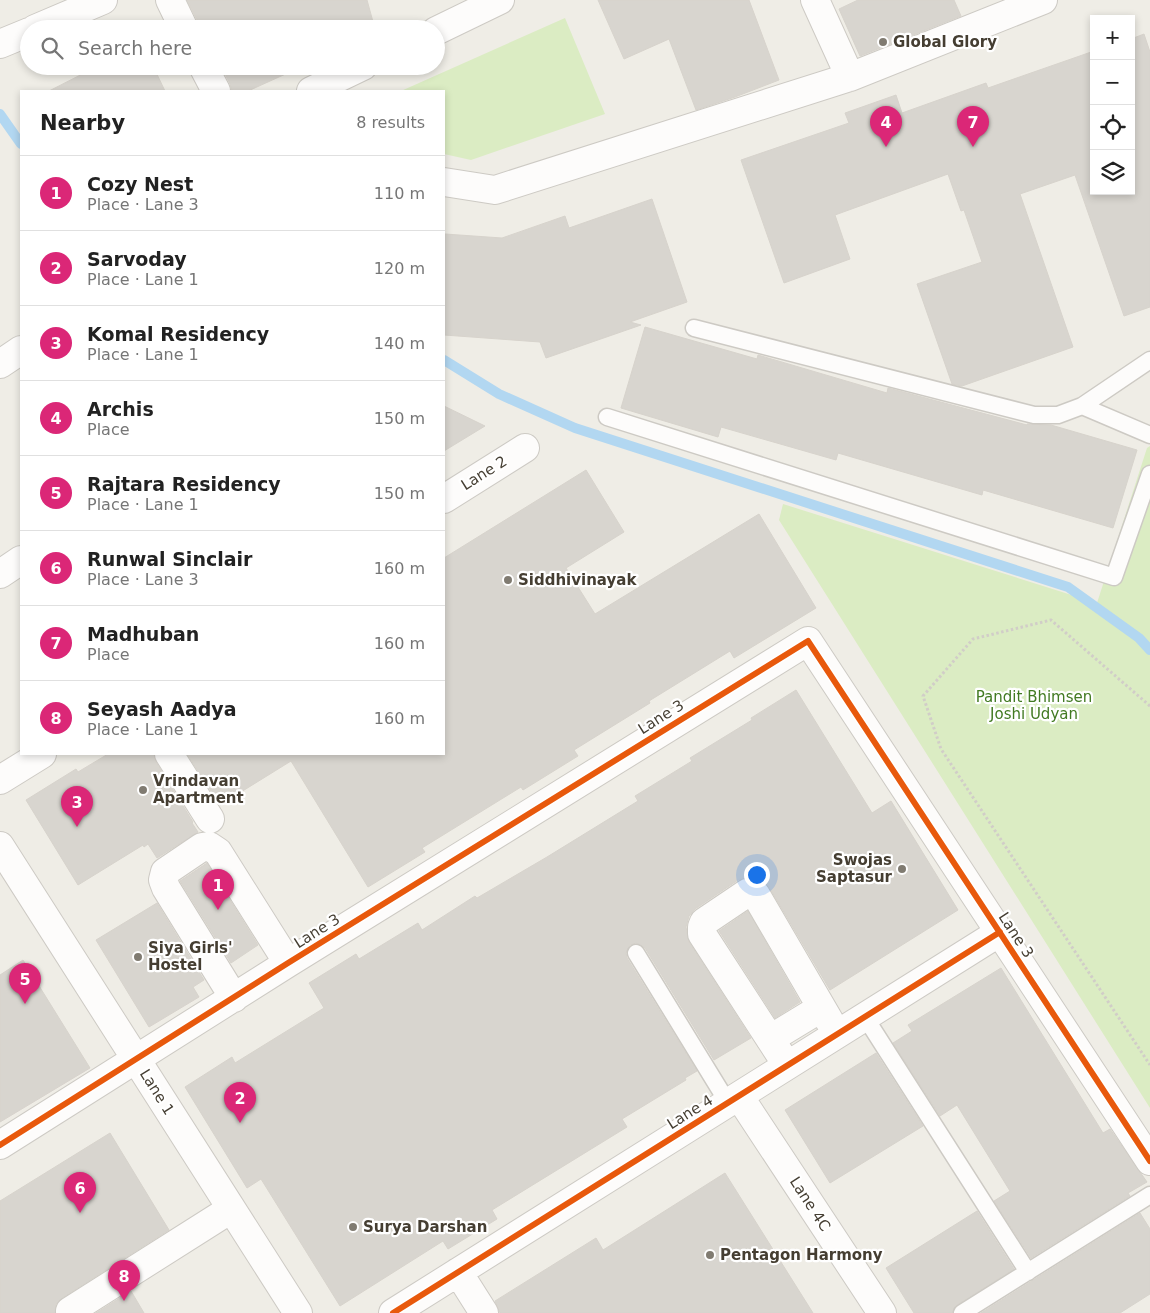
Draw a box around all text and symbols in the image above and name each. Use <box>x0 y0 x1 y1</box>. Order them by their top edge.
map controls <box>1090 15 1135 195</box>
button: + <box>1090 15 1135 60</box>
search box <box>20 20 445 75</box>
place label: Global Glory <box>893 33 997 51</box>
icon: search <box>38 34 66 62</box>
marker: Global Glory <box>877 36 889 48</box>
text: Search here <box>78 37 192 59</box>
button: − <box>1090 60 1135 105</box>
button: locate <box>1090 105 1135 150</box>
pin: 4 <box>870 106 902 147</box>
pin: 7 <box>957 106 989 147</box>
text: Nearby <box>40 111 125 135</box>
text: 8 results <box>356 113 425 132</box>
button: layers <box>1090 150 1135 195</box>
text: Cozy Nest <box>87 173 193 195</box>
text: 1 <box>50 184 62 203</box>
text: 110 m <box>374 184 425 203</box>
text: Place · Lane 3 <box>87 195 199 214</box>
text: Sarvoday <box>87 248 187 270</box>
text: 2 <box>50 259 62 278</box>
text: 120 m <box>374 259 425 278</box>
text: Place · Lane 1 <box>87 270 199 289</box>
text: Komal Residency <box>87 323 269 345</box>
text: 3 <box>50 334 62 353</box>
text: 140 m <box>374 334 425 353</box>
text: Place · Lane 1 <box>87 345 199 364</box>
text: Archis <box>87 398 154 420</box>
text: 4 <box>50 409 62 428</box>
text: 150 m <box>374 409 425 428</box>
text: Place <box>87 420 130 439</box>
street label: Lane 2 <box>458 452 510 494</box>
text: Rajtara Residency <box>87 473 281 495</box>
text: 5 <box>50 484 62 503</box>
text: 150 m <box>374 484 425 503</box>
text: Place · Lane 1 <box>87 495 199 514</box>
text: Runwal Sinclair <box>87 548 252 570</box>
text: 6 <box>50 559 62 578</box>
text: 160 m <box>374 559 425 578</box>
text: Place · Lane 3 <box>87 570 199 589</box>
place label: Siddhivinayak <box>518 571 637 589</box>
marker: Siddhivinayak <box>502 574 514 586</box>
text: Madhuban <box>87 623 199 645</box>
text: 7 <box>50 634 62 653</box>
text: 160 m <box>374 634 425 653</box>
text: Place <box>87 645 130 664</box>
park label: Pandit Bhimsen Joshi Udyan <box>976 688 1092 723</box>
street label: Lane 3 <box>635 696 687 738</box>
text: Seyash Aadya <box>87 698 237 720</box>
text: 8 <box>50 709 62 728</box>
text: 160 m <box>374 709 425 728</box>
text: Place · Lane 1 <box>87 720 199 739</box>
place label: Vrindavan Apartment <box>153 772 244 807</box>
marker: Vrindavan Apartment <box>137 784 149 796</box>
pin: 3 <box>61 786 93 827</box>
place label: Swojas Saptasur <box>816 851 893 886</box>
your location <box>744 862 770 888</box>
marker: Swojas Saptasur <box>896 863 908 875</box>
pin: 1 <box>202 869 234 910</box>
street label: Lane 3 <box>995 909 1037 961</box>
street label: Lane 3 <box>291 910 343 952</box>
place label: Siya Girls' Hostel <box>148 939 233 974</box>
marker: Siya Girls' Hostel <box>132 951 144 963</box>
pin: 5 <box>9 963 41 1004</box>
street label: Lane 1 <box>136 1066 178 1118</box>
pin: 2 <box>224 1082 256 1123</box>
street label: Lane 4 <box>664 1091 716 1133</box>
pin: 6 <box>64 1172 96 1213</box>
street label: Lane 4C <box>786 1173 834 1235</box>
place label: Surya Darshan <box>363 1218 487 1236</box>
marker: Surya Darshan <box>347 1221 359 1233</box>
place label: Pentagon Harmony <box>720 1246 883 1264</box>
marker: Pentagon Harmony <box>704 1249 716 1261</box>
pin: 8 <box>108 1260 140 1301</box>

